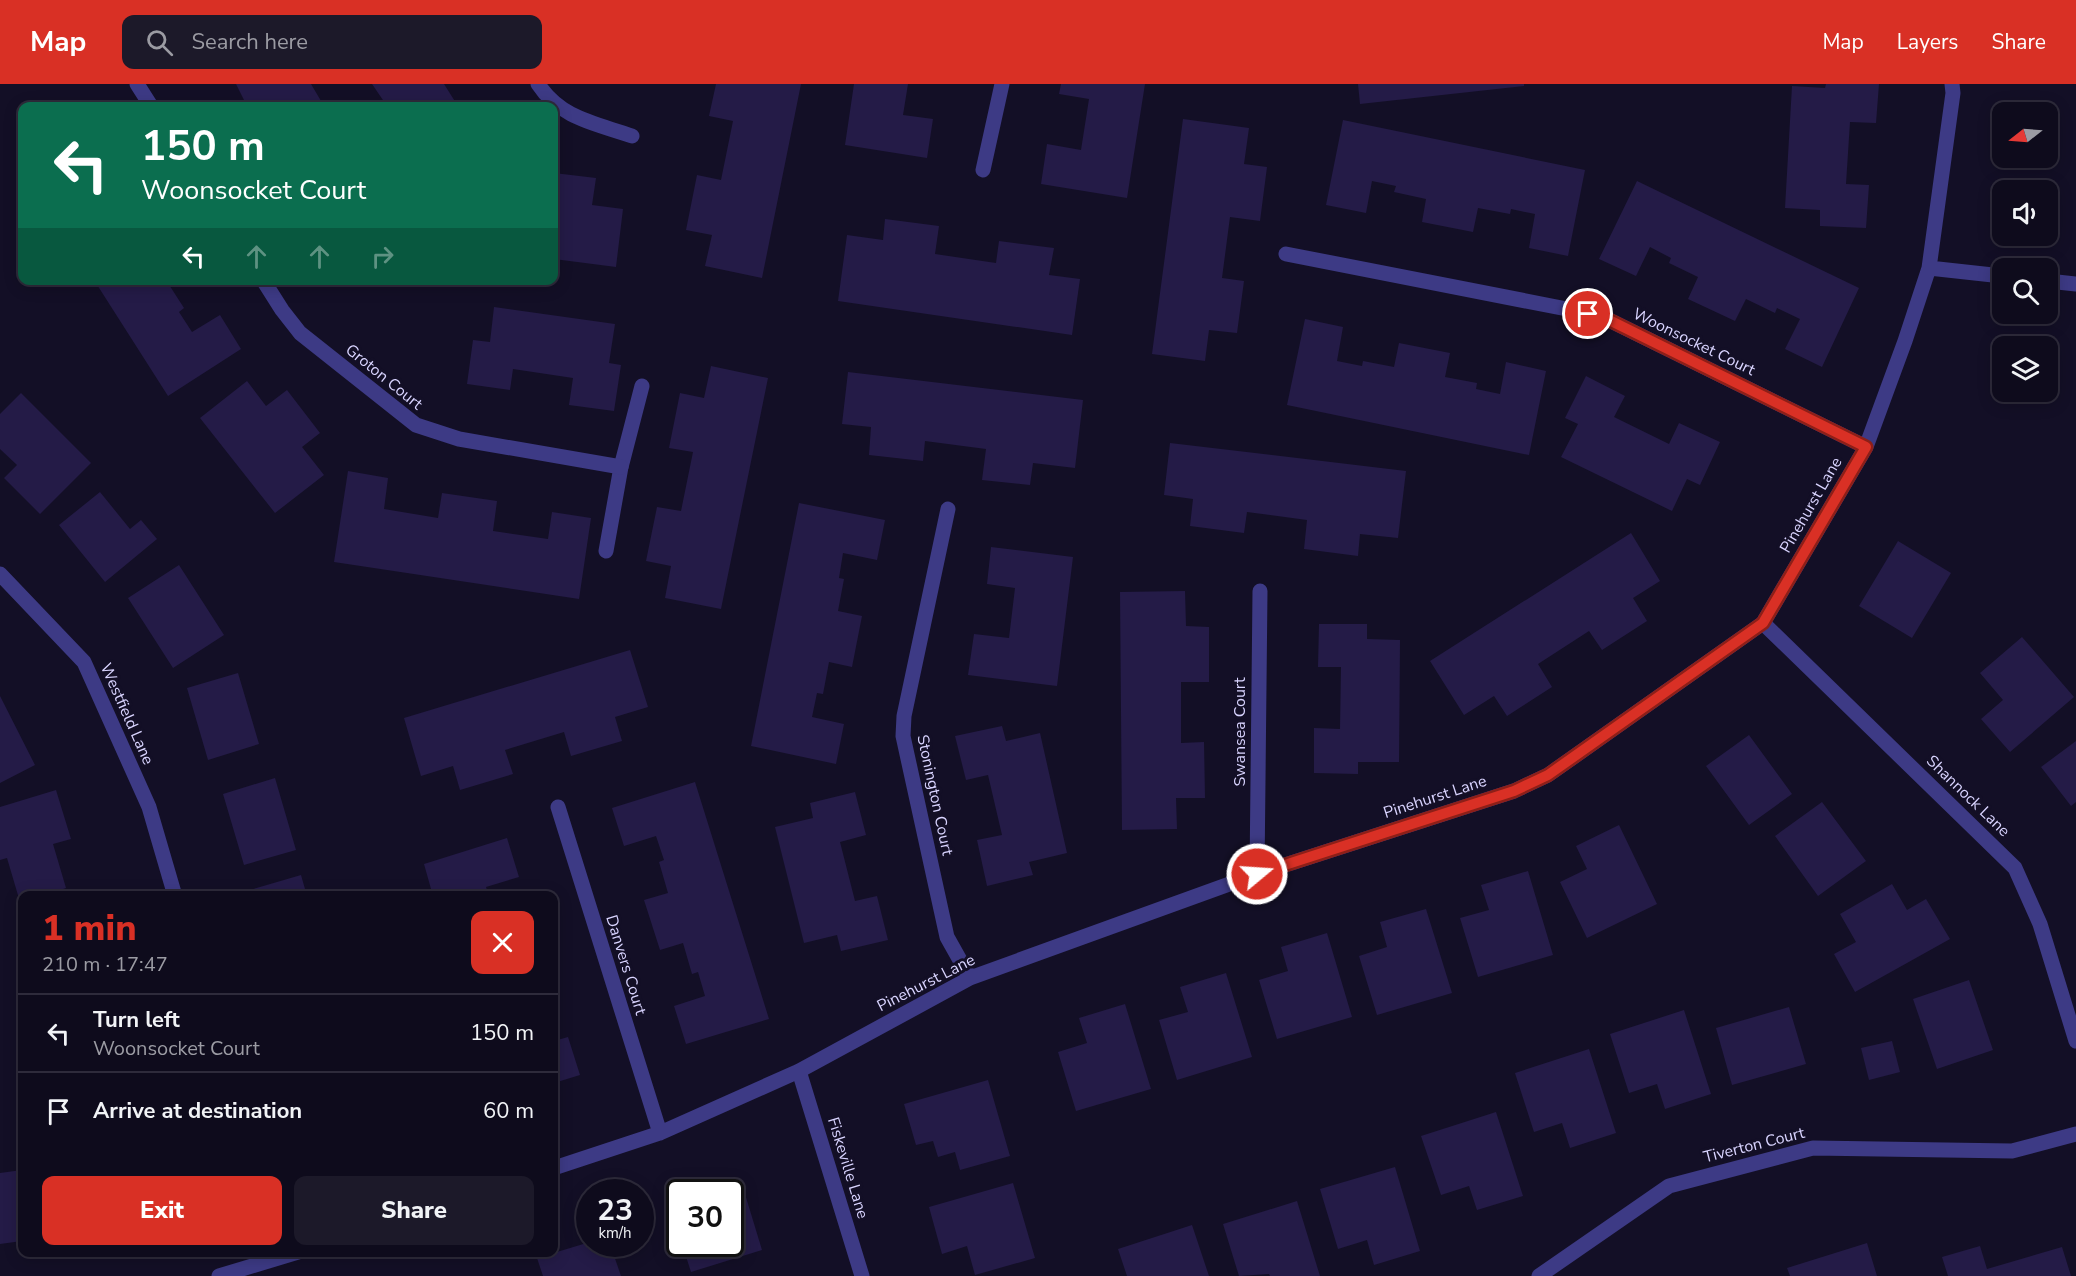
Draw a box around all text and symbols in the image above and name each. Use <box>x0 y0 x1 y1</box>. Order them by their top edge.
search box <box>122 15 542 69</box>
text: Map <box>30 23 86 61</box>
icon: search <box>143 26 176 59</box>
text: Search here <box>191 27 308 57</box>
text: Map <box>1822 28 1864 56</box>
text: Layers <box>1897 28 1958 56</box>
text: Share <box>1991 28 2046 56</box>
north arrow <box>1992 102 2058 168</box>
map controls <box>1992 102 2058 402</box>
text: 150 m <box>141 118 265 175</box>
icon: left <box>42 126 120 204</box>
text: Woonsocket Court <box>141 172 366 209</box>
button: sound <box>1992 180 2058 246</box>
icon: left <box>177 240 210 273</box>
icon: ahead <box>240 240 273 273</box>
icon: ahead <box>303 240 336 273</box>
icon: right <box>366 240 399 273</box>
button: search <box>1992 258 2058 324</box>
pin <box>1562 288 1613 339</box>
icon: arrive <box>1571 297 1604 330</box>
street label: Woonsocket Court <box>1629 303 1759 381</box>
button: layers <box>1992 336 2058 402</box>
street label: Groton Court <box>341 339 428 415</box>
street label: Pinehurst Lane <box>1775 453 1847 557</box>
street label: Westfield Lane <box>95 660 159 768</box>
street label: Swansea Court <box>1229 677 1251 787</box>
street label: Stonington Court <box>911 733 959 858</box>
street label: Shannock Lane <box>1921 750 2015 842</box>
street label: Pinehurst Lane <box>1381 770 1489 824</box>
position arrow <box>1225 842 1289 906</box>
text: 1 min <box>42 904 137 953</box>
button: close <box>471 911 534 974</box>
street label: Danvers Court <box>600 912 652 1018</box>
street label: Pinehurst Lane <box>873 949 979 1017</box>
text: 210 m · 17:47 <box>42 951 168 978</box>
text: Turn left <box>93 1005 180 1035</box>
icon: left <box>42 1017 75 1050</box>
text: 150 m <box>470 1018 534 1048</box>
text: Woonsocket Court <box>93 1035 260 1062</box>
icon: arrive <box>42 1095 75 1128</box>
text: Arrive at destination <box>93 1096 302 1126</box>
text: 60 m <box>483 1096 534 1126</box>
street label: Fiskeville Lane <box>822 1115 874 1221</box>
street label: Tiverton Court <box>1701 1122 1807 1168</box>
button: Exit <box>42 1176 282 1245</box>
button: Share <box>294 1176 534 1245</box>
speed limit sign: 30 <box>666 1179 744 1257</box>
text: 23 <box>597 1190 633 1231</box>
text: km/h <box>598 1223 632 1243</box>

